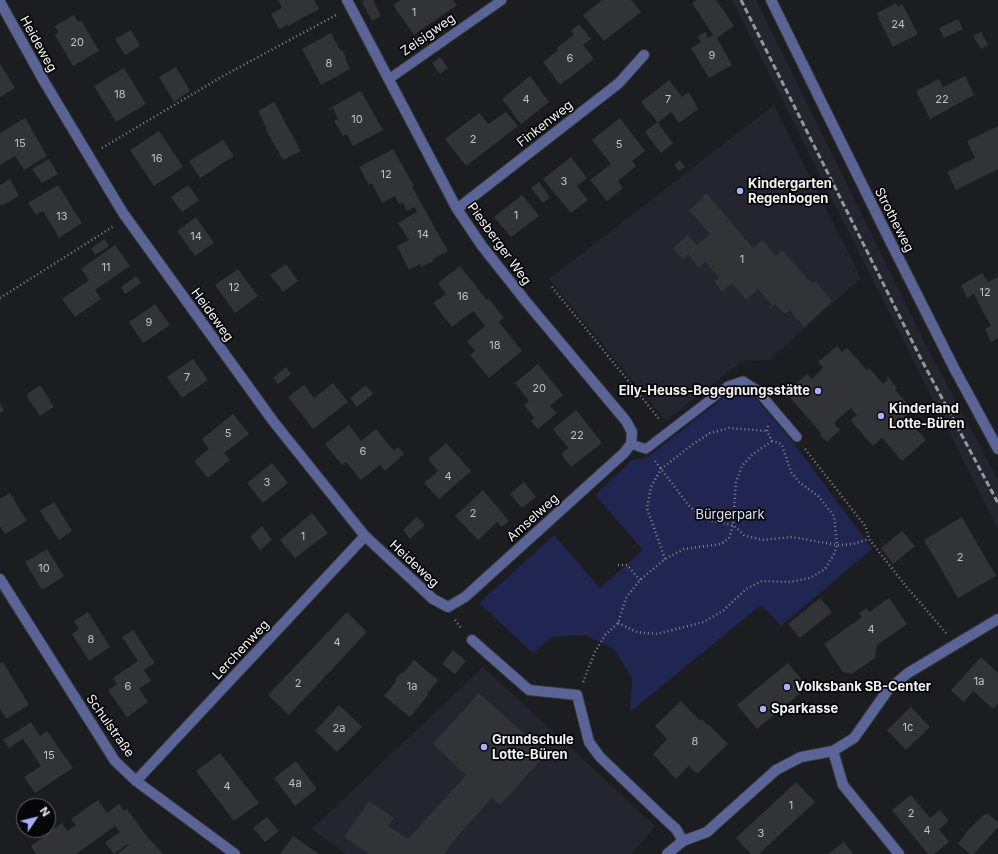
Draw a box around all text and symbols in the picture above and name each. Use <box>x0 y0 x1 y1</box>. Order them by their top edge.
house number: 1 <box>412 6 416 20</box>
street label: Zeisigweg <box>398 11 458 59</box>
street label: Heideweg <box>16 13 60 75</box>
house number: 24 <box>891 18 905 32</box>
house number: 20 <box>70 36 84 50</box>
house number: 9 <box>709 49 715 63</box>
house number: 6 <box>567 52 573 66</box>
house number: 8 <box>326 57 332 71</box>
house number: 18 <box>114 88 126 102</box>
house number: 4 <box>522 93 530 107</box>
house number: 7 <box>665 93 671 107</box>
house number: 22 <box>935 93 949 107</box>
street label: Finkenweg <box>514 97 576 151</box>
house number: 10 <box>351 113 363 127</box>
house number: 2 <box>470 133 476 147</box>
house number: 15 <box>14 137 26 151</box>
house number: 5 <box>616 138 622 152</box>
house number: 16 <box>151 152 163 166</box>
house number: 12 <box>380 168 392 182</box>
house number: 3 <box>561 175 567 189</box>
place label: Kindergarten Regenbogen <box>748 176 832 207</box>
street label: Strotheweg <box>871 185 917 255</box>
marker: Kindergarten Regenbogen <box>735 186 745 196</box>
street label: Piesberger Weg <box>464 200 534 288</box>
house number: 1 <box>514 209 518 223</box>
house number: 13 <box>56 210 68 224</box>
house number: 14 <box>417 228 429 242</box>
house number: 14 <box>190 230 202 244</box>
house number: 1 <box>740 253 744 267</box>
house number: 11 <box>102 261 110 275</box>
house number: 12 <box>228 281 240 295</box>
street label: Heideweg <box>188 285 236 345</box>
house number: 12 <box>979 286 991 300</box>
house number: 16 <box>457 290 469 304</box>
house number: 9 <box>146 316 152 330</box>
house number: 18 <box>489 339 501 353</box>
house number: 7 <box>184 371 190 385</box>
house number: 20 <box>532 382 546 396</box>
place label: Elly-Heuss-Begegnungsstätte <box>619 383 810 399</box>
marker: Elly-Heuss-Begegnungsstätte <box>813 386 823 396</box>
place label: Kinderland Lotte-Büren <box>889 401 965 432</box>
marker: Kinderland Lotte-Büren <box>876 411 886 421</box>
house number: 5 <box>225 427 231 441</box>
house number: 22 <box>570 429 584 443</box>
house number: 6 <box>360 445 366 459</box>
house number: 4 <box>444 470 452 484</box>
house number: 3 <box>264 476 270 490</box>
street label: Amselweg <box>504 491 562 545</box>
house number: 2 <box>470 507 476 521</box>
park label: Bürgerpark <box>695 507 765 523</box>
house number: 1 <box>301 530 305 544</box>
street label: Heideweg <box>386 537 442 591</box>
house number: 2 <box>957 551 963 565</box>
house number: 10 <box>38 562 50 576</box>
street label: Lerchenweg <box>209 617 273 683</box>
house number: 4 <box>867 623 875 637</box>
house number: 8 <box>88 633 94 647</box>
house number: 4 <box>333 636 341 650</box>
house number: 1a <box>974 675 984 689</box>
house number: 2 <box>295 677 301 691</box>
place label: Volksbank SB-Center <box>795 679 931 695</box>
house number: 6 <box>125 680 131 694</box>
house number: 1a <box>407 680 417 694</box>
marker: Volksbank SB-Center <box>782 682 792 692</box>
street label: Schulstraße <box>83 692 137 760</box>
place label: Sparkasse <box>771 701 838 717</box>
marker: Sparkasse <box>758 704 768 714</box>
house number: 1c <box>903 721 913 735</box>
house number: 2a <box>333 722 345 736</box>
place label: Grundschule Lotte-Büren <box>492 732 574 763</box>
house number: 8 <box>692 735 698 749</box>
marker: Grundschule Lotte-Büren <box>479 742 489 752</box>
house number: 15 <box>43 749 55 763</box>
house number: 4a <box>288 777 302 791</box>
house number: 4 <box>223 780 231 794</box>
north arrow <box>16 798 56 838</box>
house number: 1 <box>789 799 793 813</box>
text: N <box>37 804 53 819</box>
house number: 2 <box>908 807 914 821</box>
house number: 4 <box>923 824 931 838</box>
house number: 3 <box>758 827 764 841</box>

